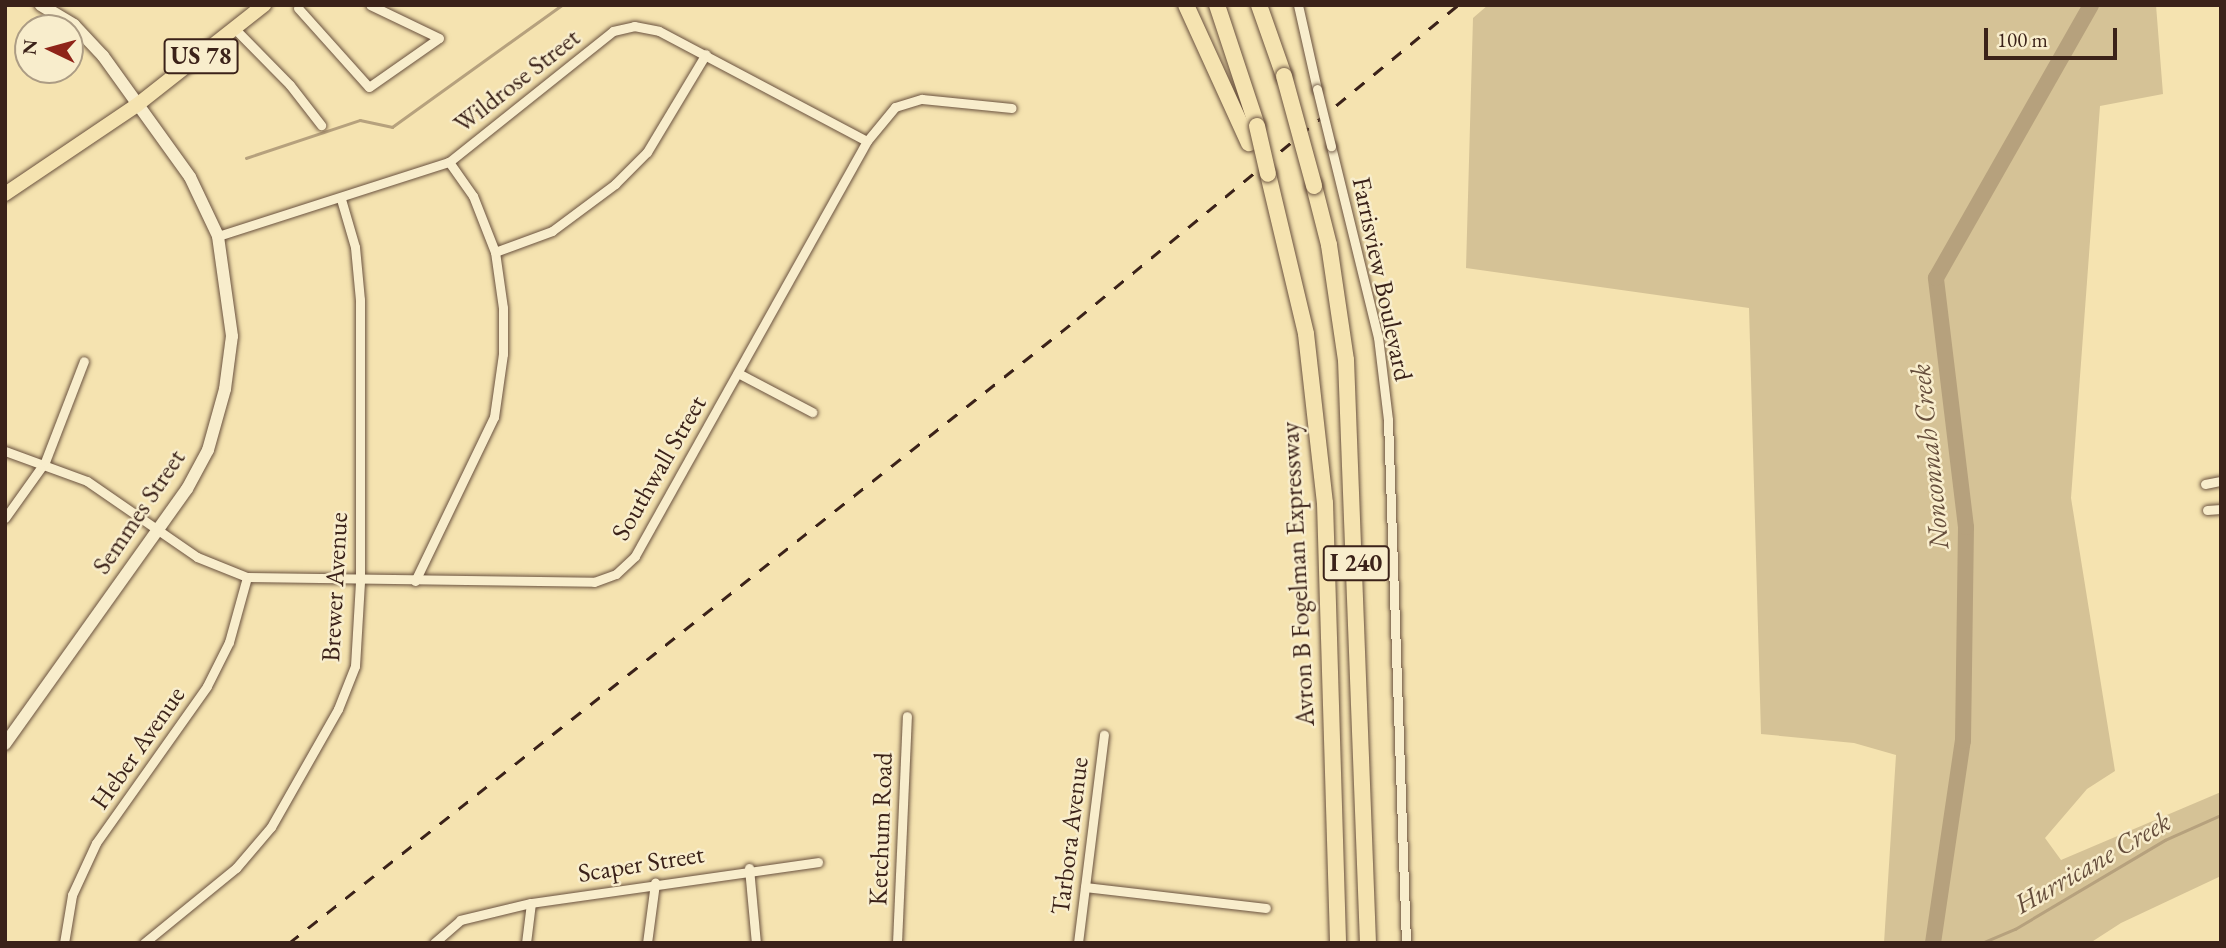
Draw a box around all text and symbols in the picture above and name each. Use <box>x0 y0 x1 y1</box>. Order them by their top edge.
north arrow <box>14 14 84 84</box>
scale bar <box>1988 14 2121 58</box>
street label: Wildrose Street <box>448 22 586 140</box>
text: 100 m <box>1997 26 2048 53</box>
road number: US 78 <box>162 36 240 76</box>
text: N <box>16 39 43 56</box>
street label: Farrisview Boulevard <box>1345 174 1419 384</box>
water label: Nonconnah Creek <box>1903 362 1955 552</box>
street label: Southwall Street <box>605 390 713 546</box>
street label: Avron B Fogelman Expressway <box>1274 421 1322 727</box>
street label: Semmes Street <box>86 444 192 580</box>
street label: Brewer Avenue <box>315 511 355 663</box>
road number: I 240 <box>1321 542 1391 584</box>
street label: Heber Avenue <box>84 680 192 816</box>
street label: Ketchum Road <box>863 752 899 906</box>
street label: Tarbora Avenue <box>1045 755 1095 917</box>
water label: Hurricane Creek <box>2008 804 2176 920</box>
street label: Scaper Street <box>576 839 706 889</box>

